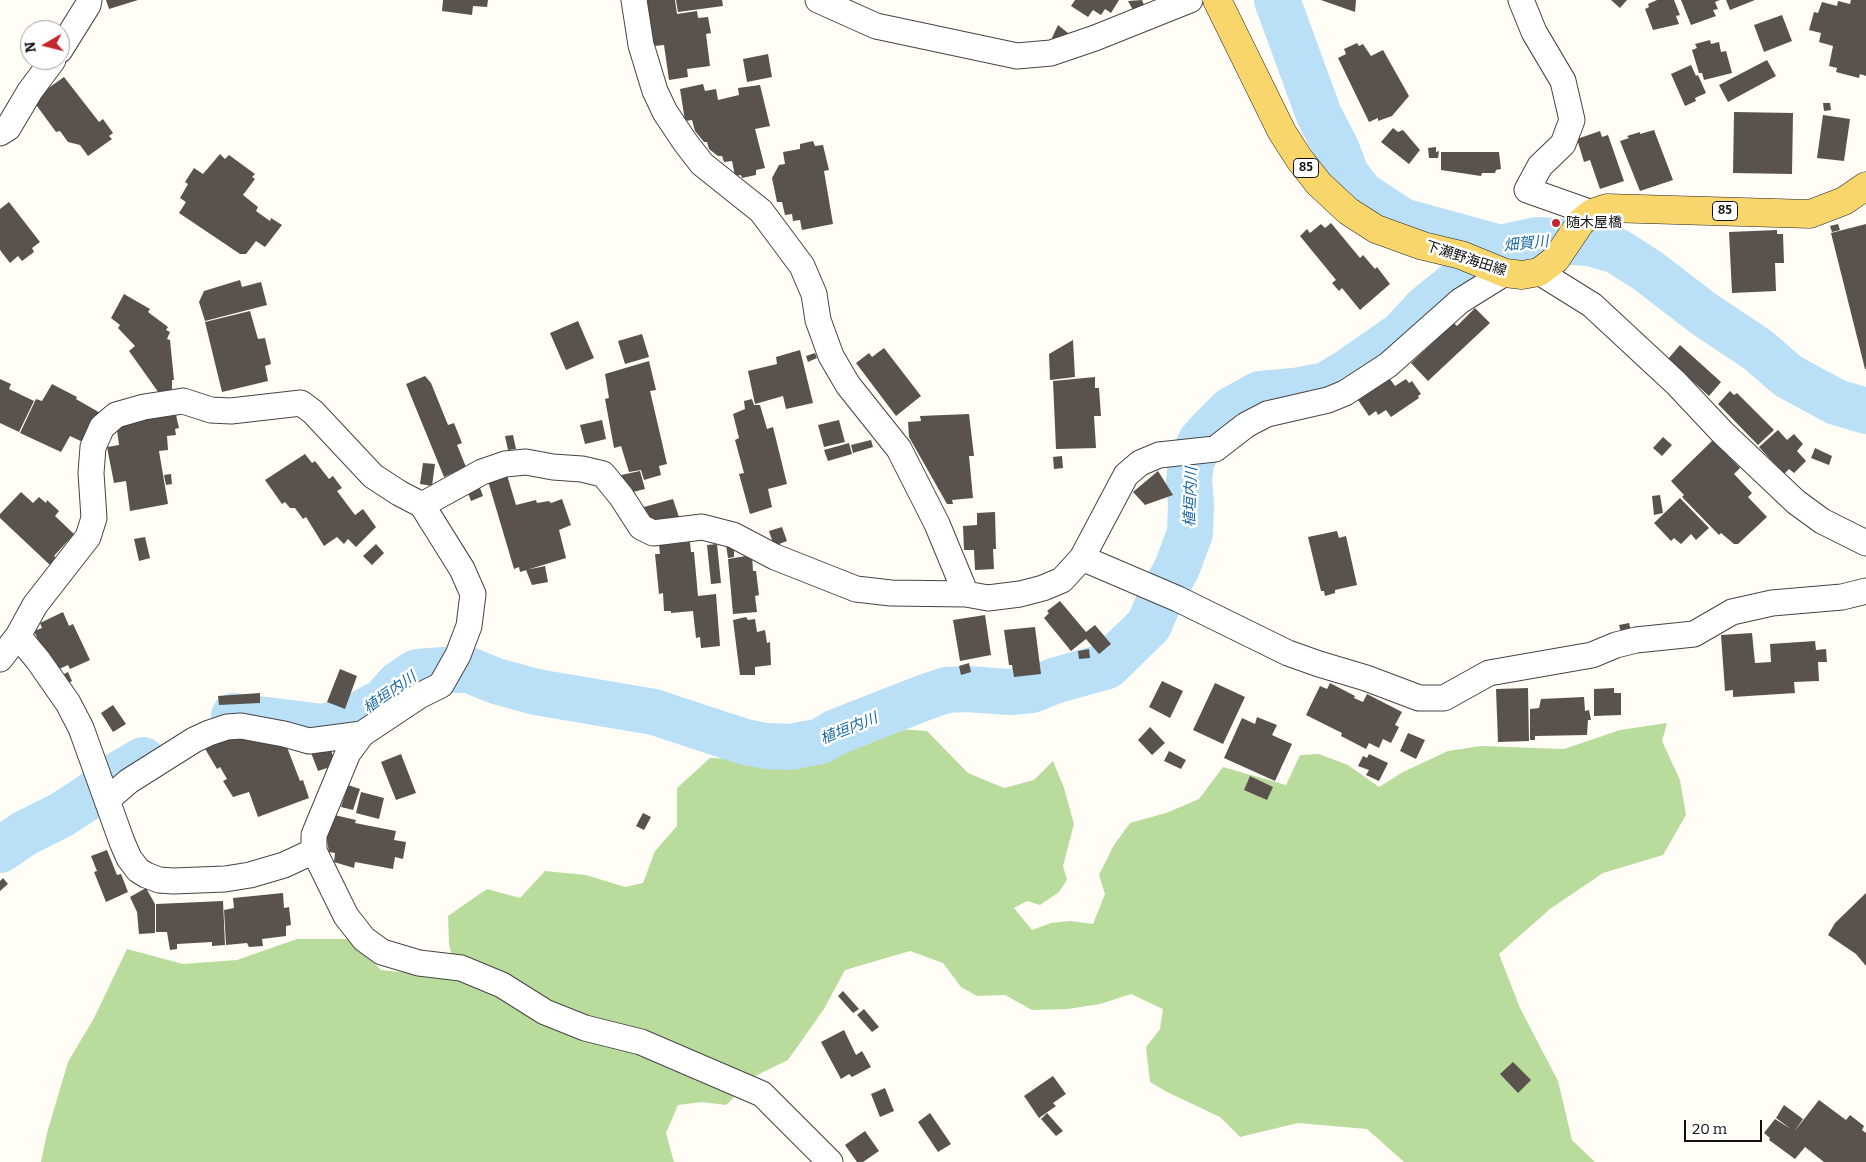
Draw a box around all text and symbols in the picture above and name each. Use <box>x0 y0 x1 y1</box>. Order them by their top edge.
north arrow <box>20 20 70 70</box>
text: N <box>21 40 40 54</box>
road number: 85 <box>1294 158 1318 178</box>
road number: 85 <box>1712 202 1738 220</box>
place label: 随木屋橋 <box>1566 215 1622 231</box>
marker: 随木屋橋 <box>1550 217 1562 229</box>
water label: 畑賀川 <box>1503 233 1549 255</box>
street label: 下瀬野海田線 <box>1423 238 1509 280</box>
water label: 植垣内川 <box>1181 467 1201 527</box>
water label: 植垣内川 <box>360 668 420 718</box>
water label: 植垣内川 <box>818 709 880 749</box>
scale bar <box>1686 1110 1764 1142</box>
text: 20 m <box>1692 1120 1727 1138</box>

